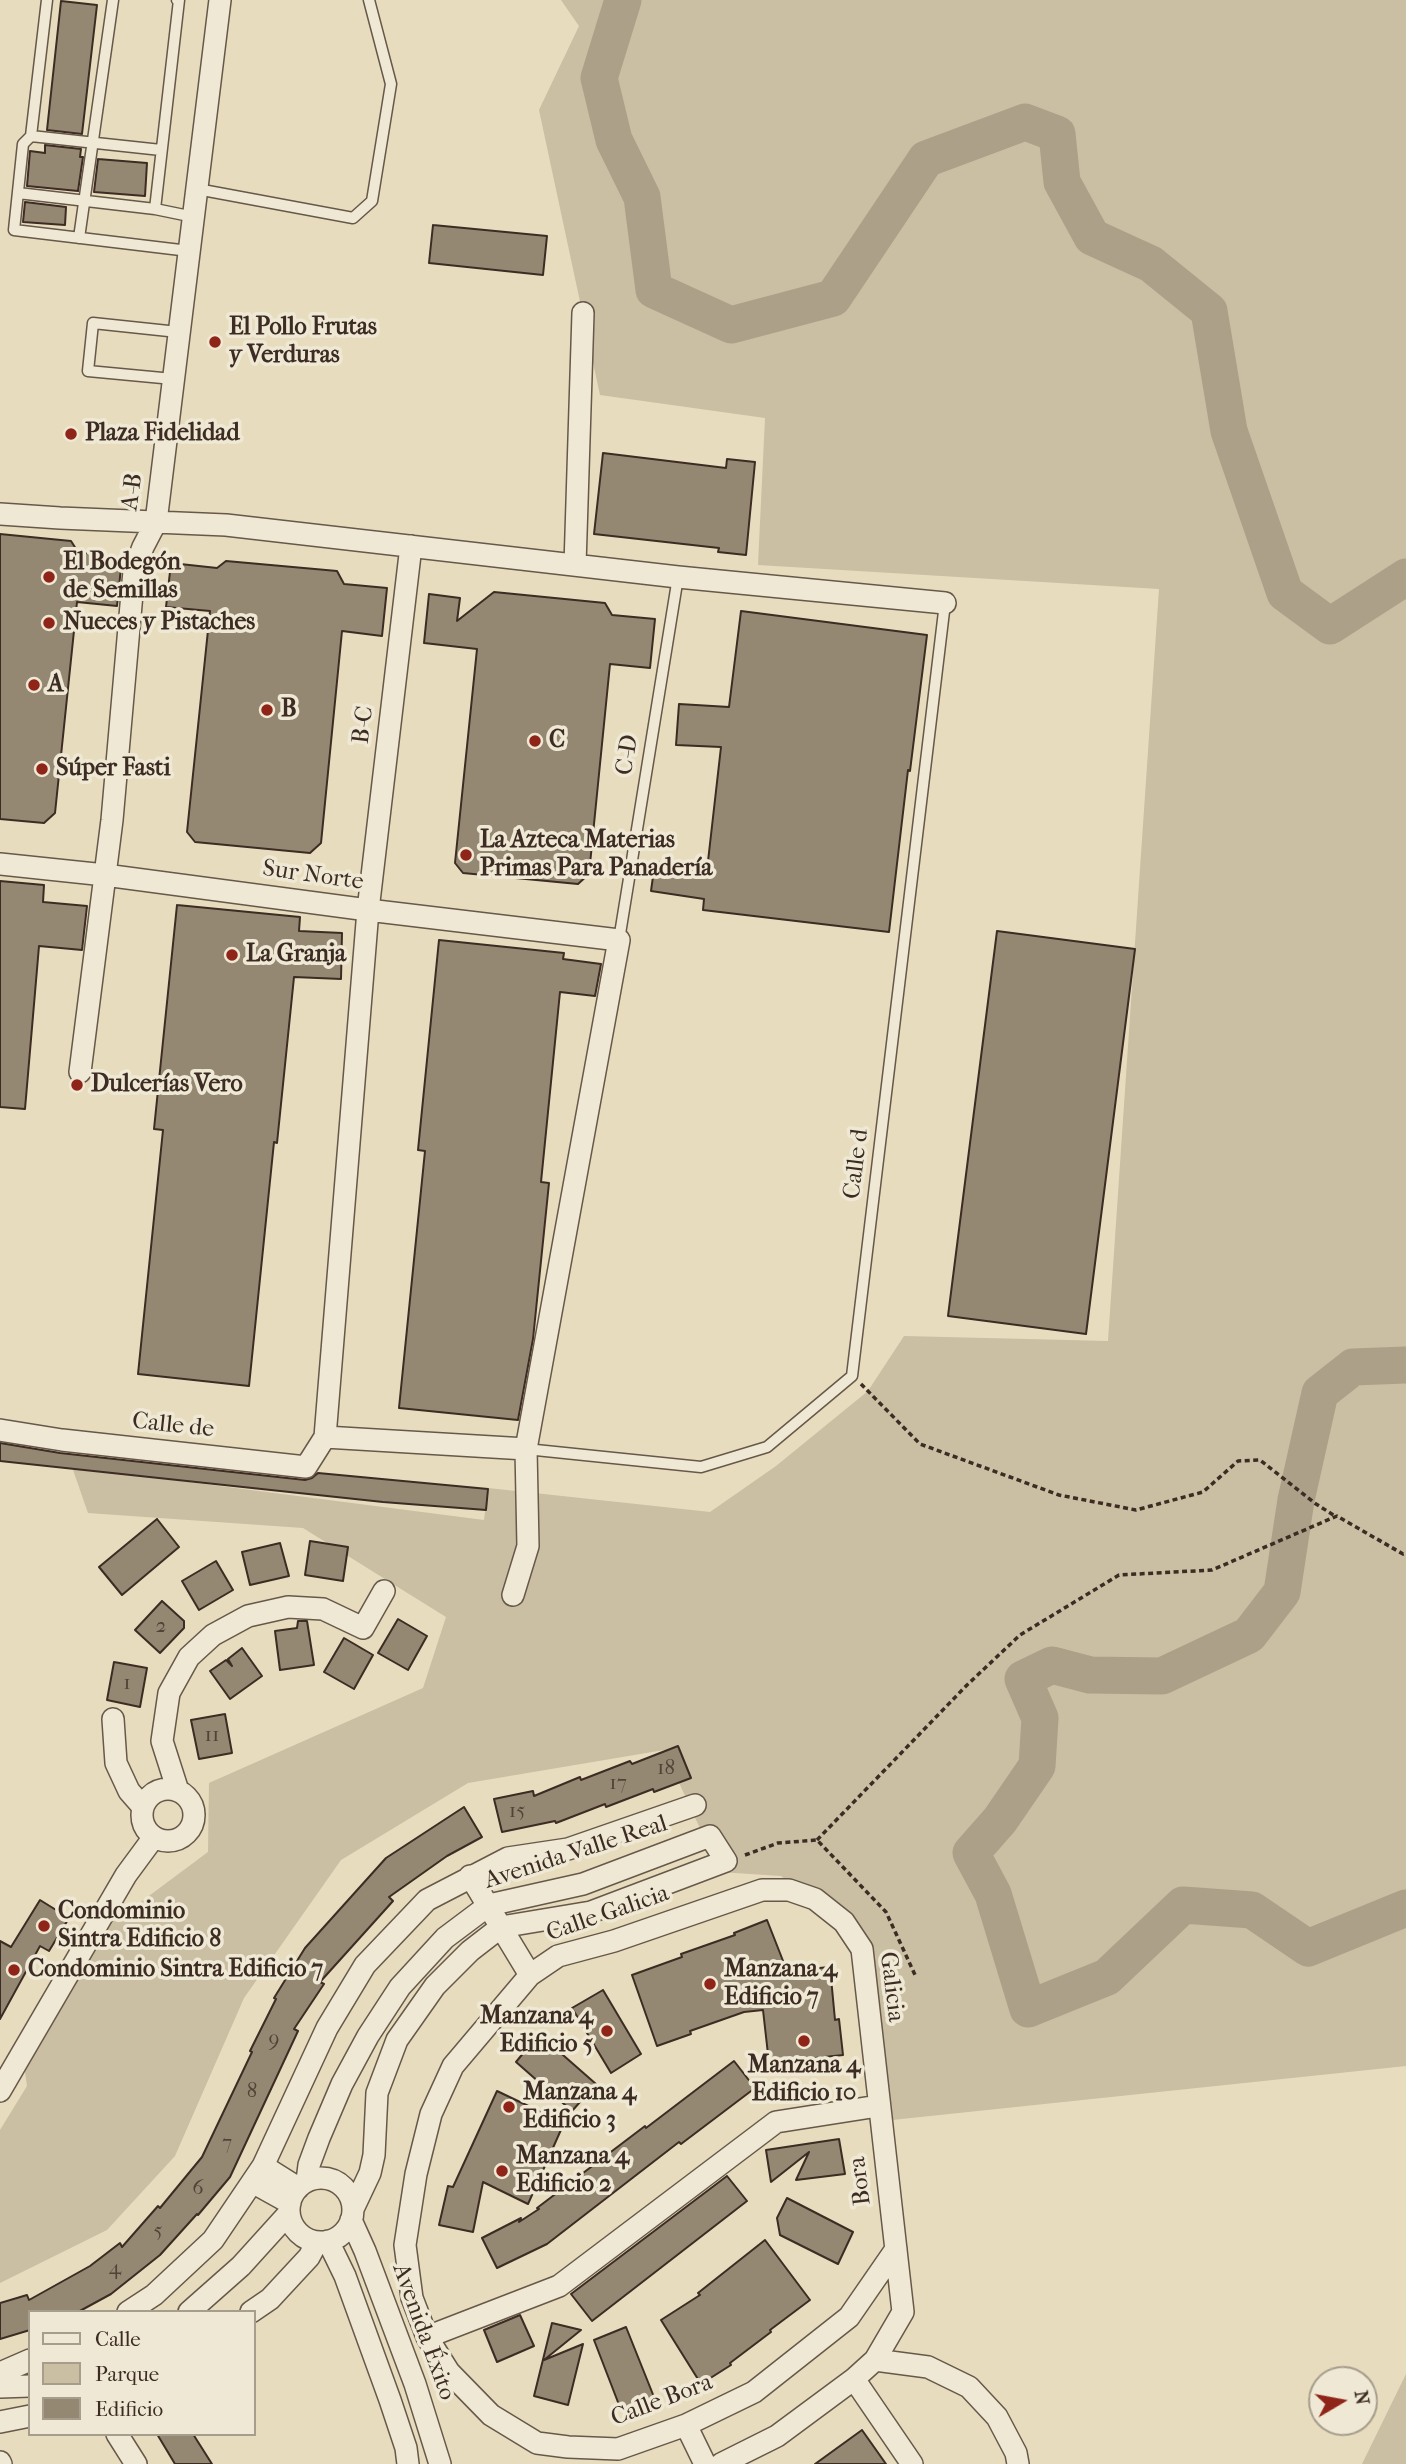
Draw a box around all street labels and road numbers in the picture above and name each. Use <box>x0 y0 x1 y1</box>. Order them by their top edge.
street label: A-B <box>116 471 150 513</box>
street label: B-C <box>347 704 381 746</box>
street label: C-D <box>611 733 645 777</box>
street label: Sur Norte <box>261 855 365 897</box>
street label: Calle d <box>838 1127 876 1201</box>
street label: Calle de <box>131 1407 215 1445</box>
street label: Avenida Valle Real <box>481 1810 671 1896</box>
street label: Calle Galicia <box>543 1880 673 1948</box>
street label: Galicia <box>872 1950 910 2024</box>
street label: Bora <box>844 2155 878 2207</box>
street label: Avenida Éxito <box>385 2260 461 2404</box>
street label: Calle Bora <box>607 2369 717 2433</box>

